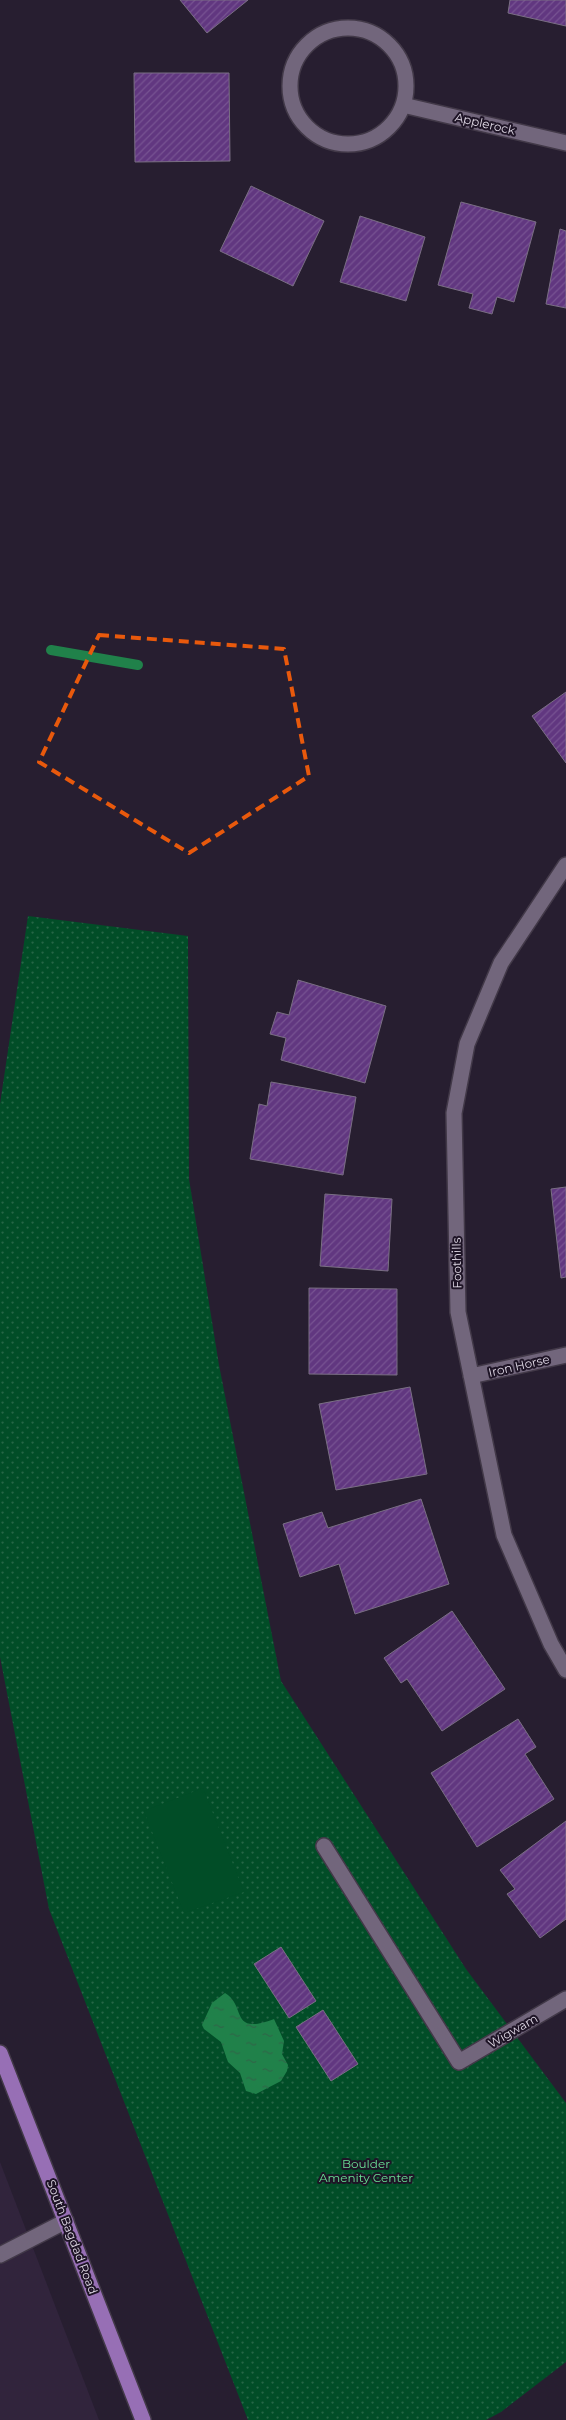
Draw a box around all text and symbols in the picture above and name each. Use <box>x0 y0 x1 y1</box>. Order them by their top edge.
street label: Applerock <box>454 109 518 138</box>
street label: Foothills <box>449 1237 464 1289</box>
street label: Iron Horse <box>487 1351 551 1380</box>
street label: Wigwam <box>485 2010 540 2051</box>
park label: Boulder Amenity Center <box>319 2156 413 2185</box>
street label: South Bagdad Road <box>44 2177 101 2296</box>

